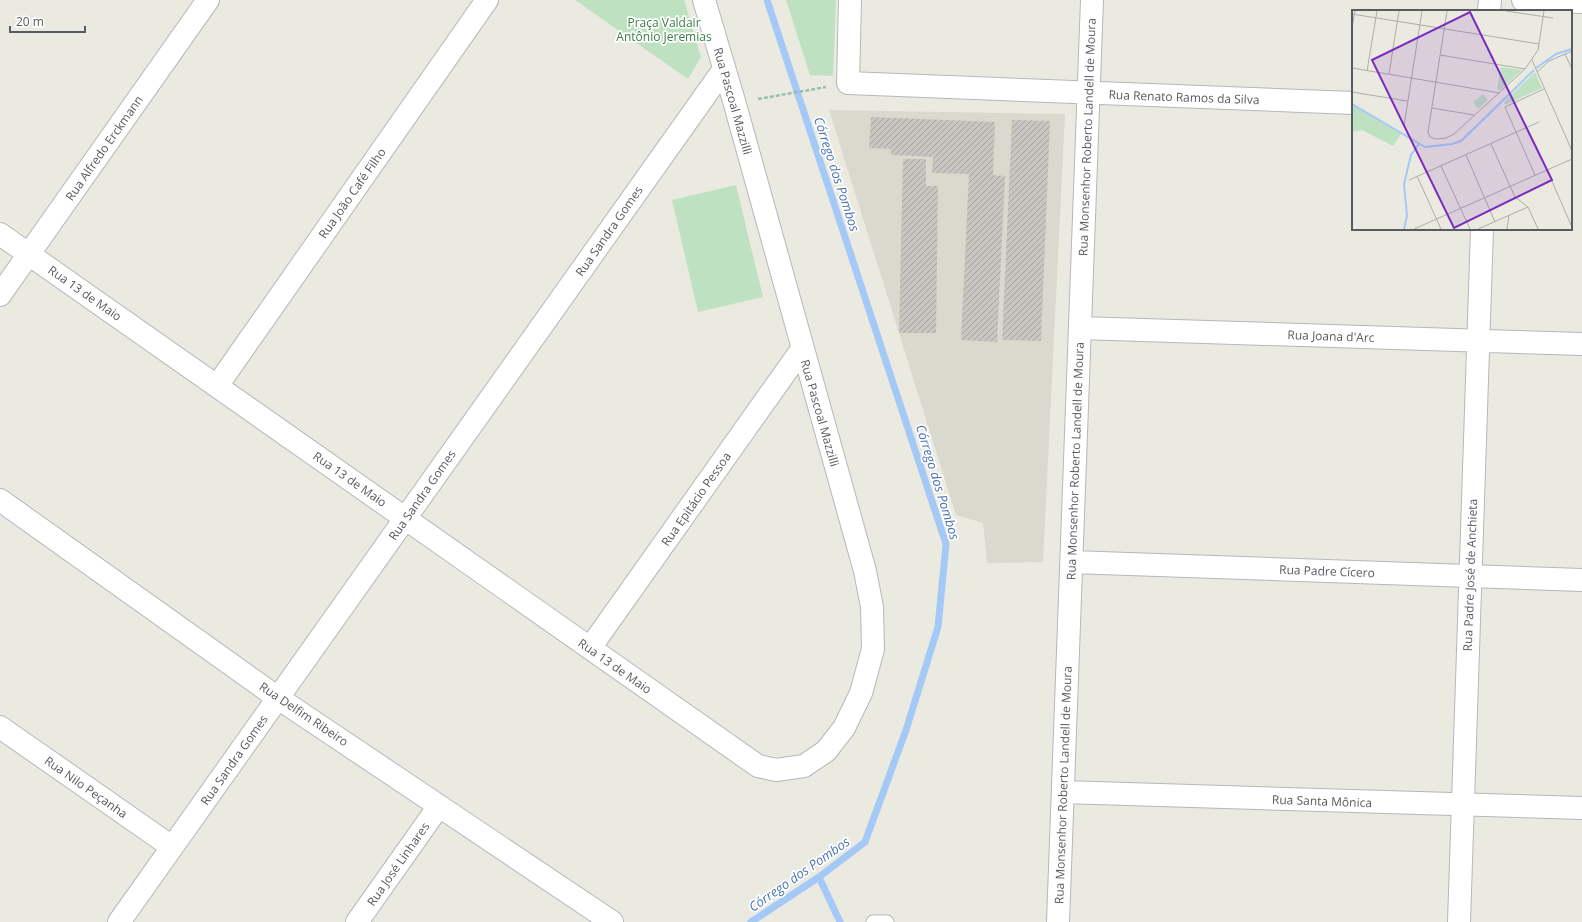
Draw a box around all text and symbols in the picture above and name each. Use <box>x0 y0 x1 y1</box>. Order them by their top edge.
scale bar <box>10 8 85 34</box>
inset map <box>1352 10 1572 230</box>
text: 20 m <box>16 13 44 30</box>
park label: Praça Valdair Antônio Jeremias <box>616 14 712 45</box>
street label: Rua Monsenhor Roberto Landell de Moura <box>1074 18 1100 256</box>
street label: Rua Pascoal Mazzilli <box>710 45 756 157</box>
street label: Rua Renato Ramos da Silva <box>1108 86 1260 108</box>
street label: Rua Alfredo Erckmann <box>61 92 147 204</box>
water label: Córrego dos Pombos <box>810 114 864 234</box>
street label: Rua João Café Filho <box>314 144 390 242</box>
street label: Rua Sandra Gomes <box>571 182 647 280</box>
street label: Rua 13 de Maio <box>45 261 125 325</box>
street label: Rua Joana d'Arc <box>1287 326 1375 346</box>
street label: Rua Monsenhor Roberto Landell de Moura <box>1062 342 1088 580</box>
street label: Rua Pascoal Mazzilli <box>797 357 843 469</box>
water label: Córrego dos Pombos <box>912 422 964 542</box>
street label: Rua Sandra Gomes <box>384 446 460 544</box>
street label: Rua 13 de Maio <box>310 447 390 511</box>
street label: Rua Epitácio Pessoa <box>657 449 735 549</box>
street label: Rua Padre José de Anchieta <box>1459 498 1481 652</box>
street label: Rua Padre Cícero <box>1279 561 1375 581</box>
street label: Rua 13 de Maio <box>575 634 655 698</box>
street label: Rua Monsenhor Roberto Landell de Moura <box>1050 666 1076 904</box>
street label: Rua Delfim Ribeiro <box>256 678 352 750</box>
street label: Rua Sandra Gomes <box>196 711 272 809</box>
street label: Rua Nilo Peçanha <box>41 752 131 822</box>
street label: Rua Santa Mônica <box>1272 791 1372 811</box>
street label: Rua José Linhares <box>363 819 433 909</box>
water label: Córrego dos Pombos <box>745 832 853 916</box>

